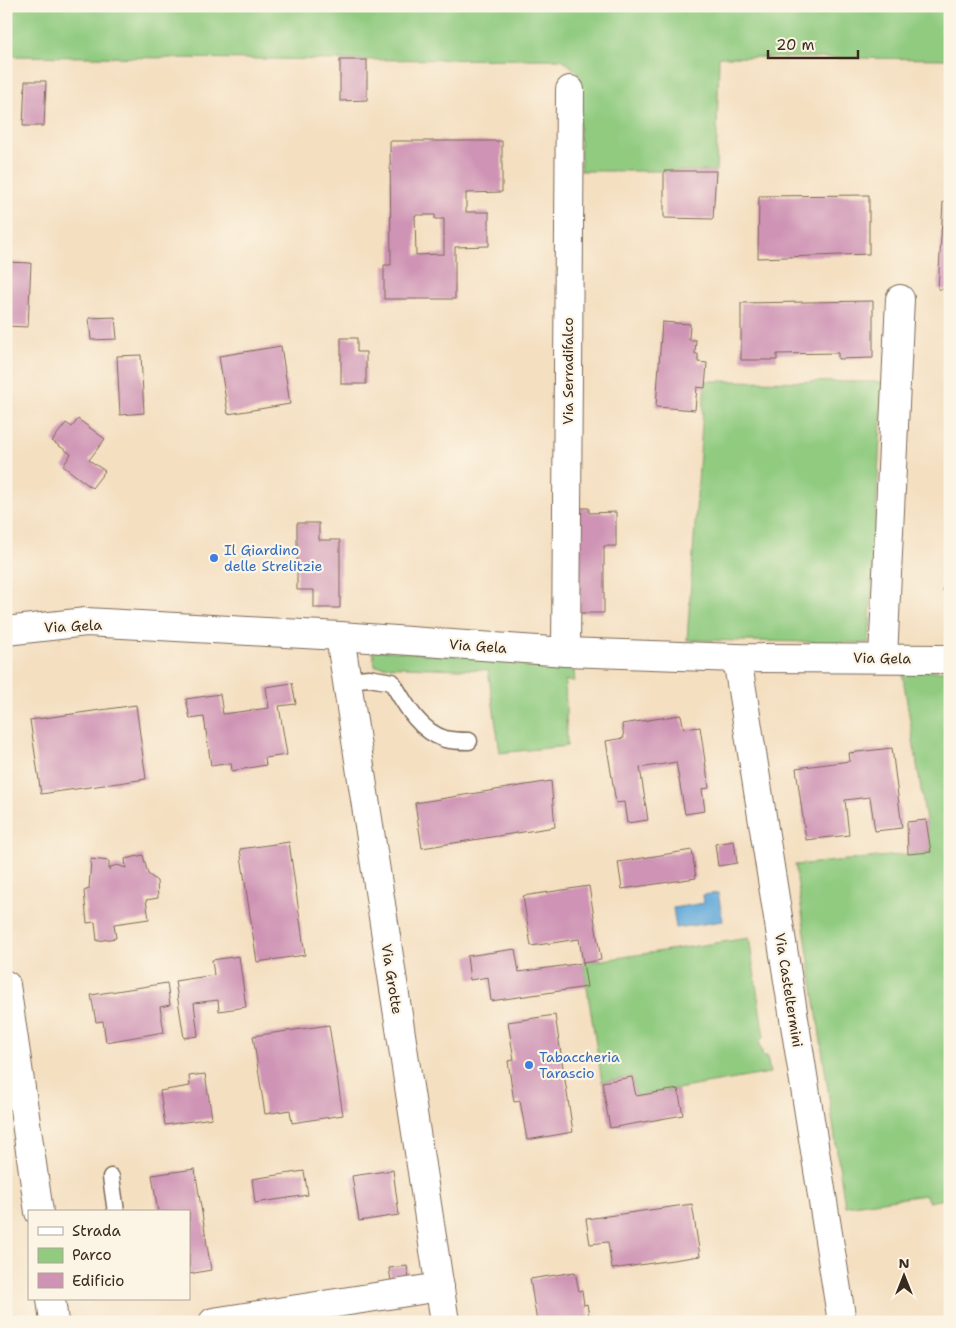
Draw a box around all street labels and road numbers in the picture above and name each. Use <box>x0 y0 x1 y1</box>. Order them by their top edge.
street label: Via Serradifalco <box>559 317 577 425</box>
street label: Via Gela <box>44 615 103 637</box>
street label: Via Gela <box>448 635 508 657</box>
street label: Via Gela <box>853 648 911 668</box>
street label: Via Casteltermini <box>771 931 807 1049</box>
street label: Via Grotte <box>378 943 406 1016</box>

